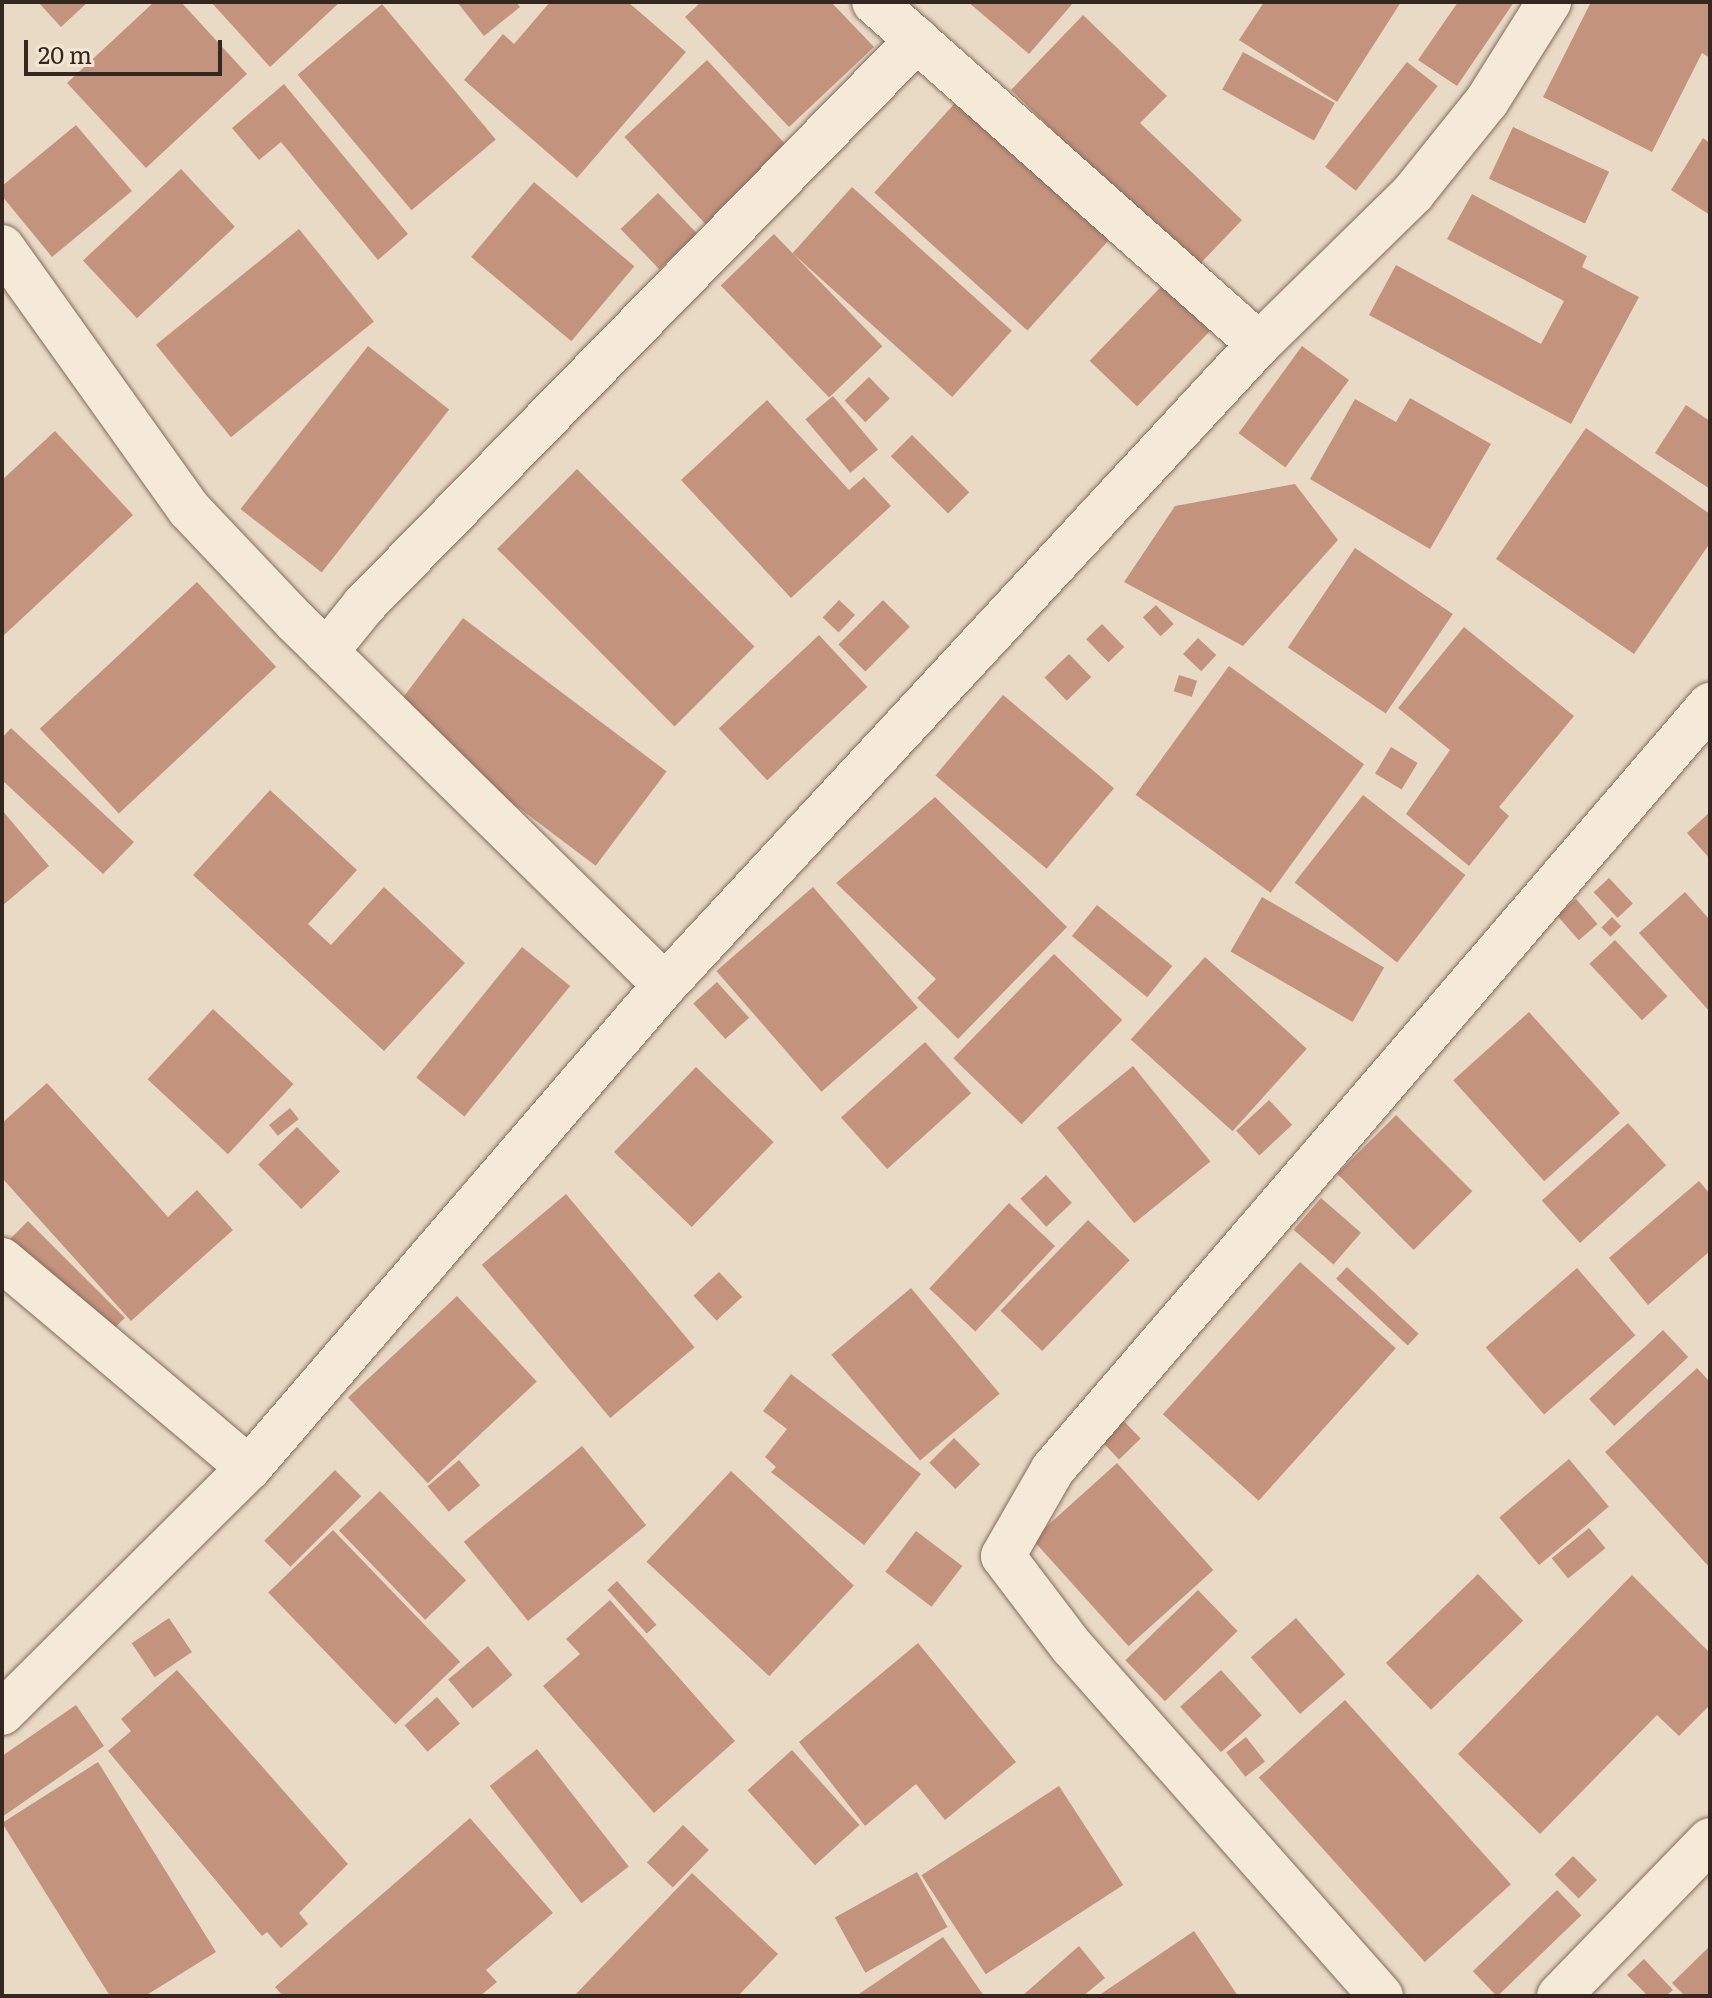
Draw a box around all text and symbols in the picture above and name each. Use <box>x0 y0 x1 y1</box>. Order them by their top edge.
scale bar <box>28 24 226 74</box>
text: 20 m <box>38 36 92 71</box>

